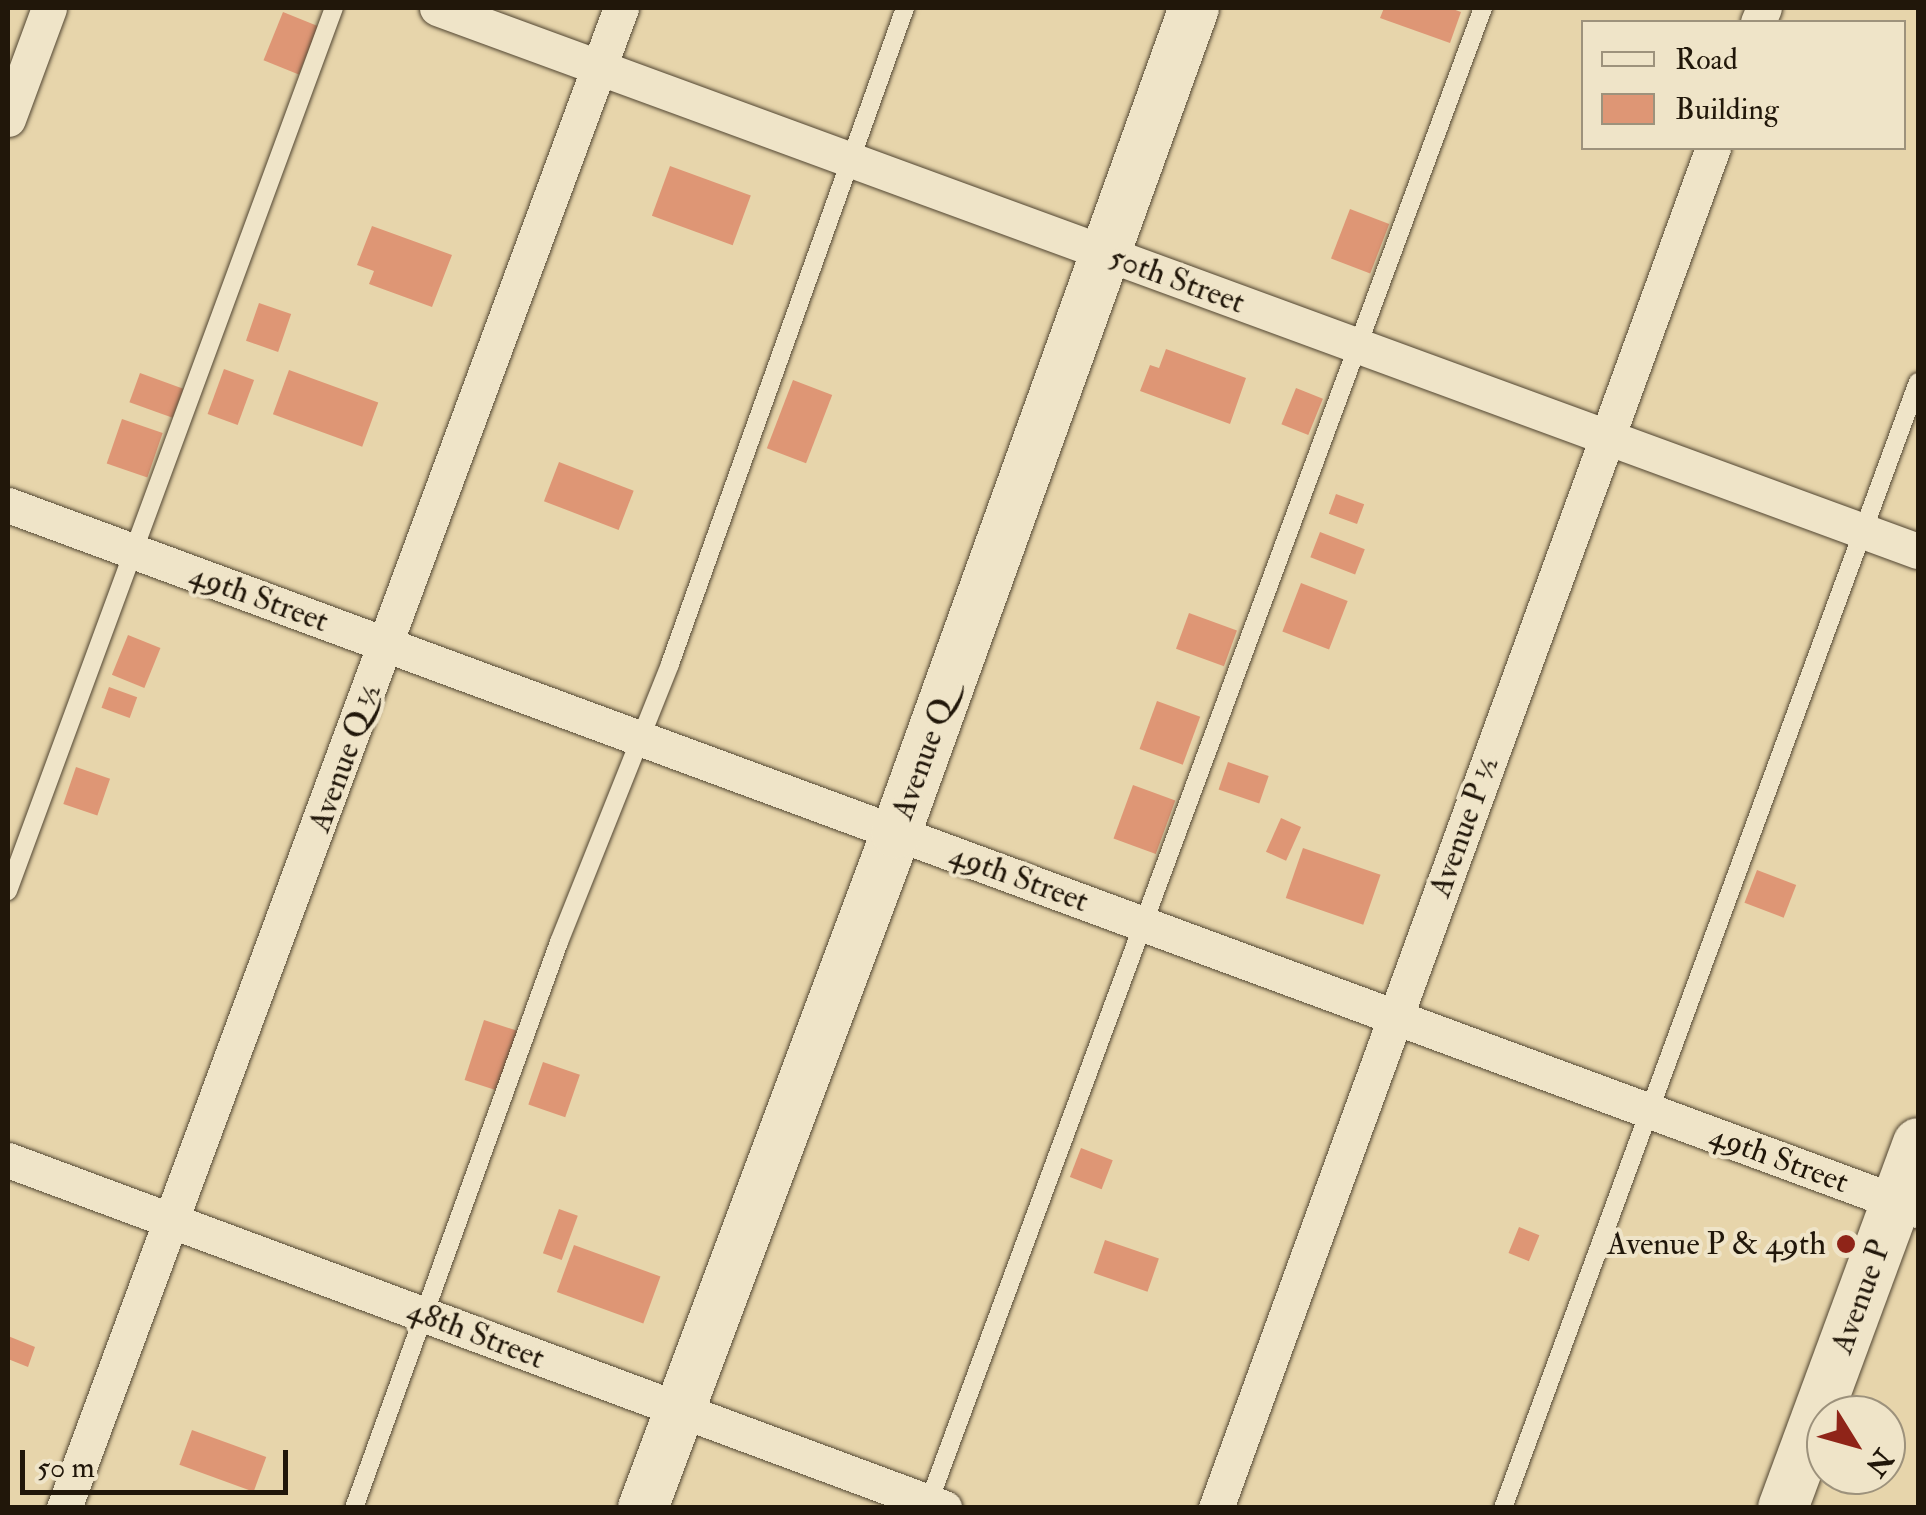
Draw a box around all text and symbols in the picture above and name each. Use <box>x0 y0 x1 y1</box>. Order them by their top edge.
legend <box>1581 20 1906 150</box>
text: Road <box>1675 41 1738 78</box>
text: Building <box>1675 91 1779 128</box>
street label: 50th Street <box>1104 238 1250 322</box>
street label: 49th Street <box>184 555 334 641</box>
street label: Avenue Q ½ <box>300 679 390 837</box>
street label: Avenue Q <box>883 693 963 825</box>
street label: Avenue P ½ <box>1421 751 1507 903</box>
street label: 49th Street <box>944 835 1094 921</box>
street label: 49th Street <box>1704 1116 1854 1202</box>
place label: Avenue P & 49th <box>1607 1225 1826 1263</box>
marker: Avenue P & 49th <box>1835 1233 1857 1255</box>
street label: Avenue P <box>1823 1235 1899 1359</box>
street label: 48th Street <box>402 1290 550 1378</box>
north arrow <box>1806 1395 1906 1495</box>
scale bar <box>25 1430 292 1492</box>
text: N <box>1857 1442 1900 1483</box>
text: 50 m <box>37 1449 95 1486</box>

